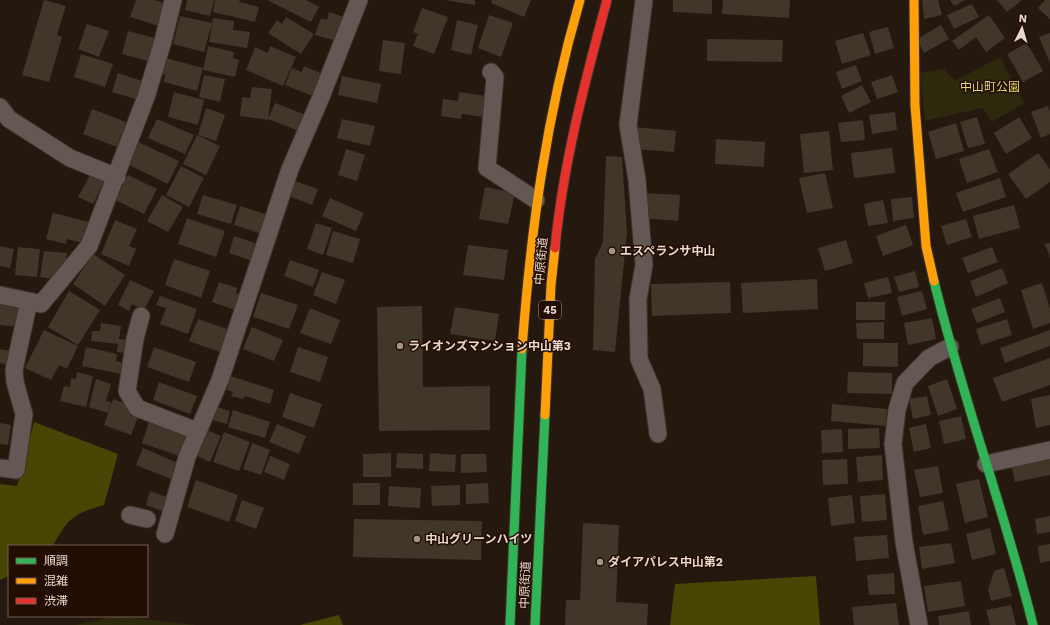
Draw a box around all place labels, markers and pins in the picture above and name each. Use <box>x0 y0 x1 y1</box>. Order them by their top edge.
place label: エスペランサ中山 <box>620 244 715 258</box>
marker: エスペランサ中山 <box>607 246 617 256</box>
place label: ライオンズマンション中山第3 <box>408 339 571 353</box>
marker: ライオンズマンション中山第3 <box>395 341 405 351</box>
place label: 中山グリーンハイツ <box>425 532 532 546</box>
marker: 中山グリーンハイツ <box>412 534 422 544</box>
place label: ダイアパレス中山第2 <box>608 555 723 569</box>
marker: ダイアパレス中山第2 <box>595 557 605 567</box>

